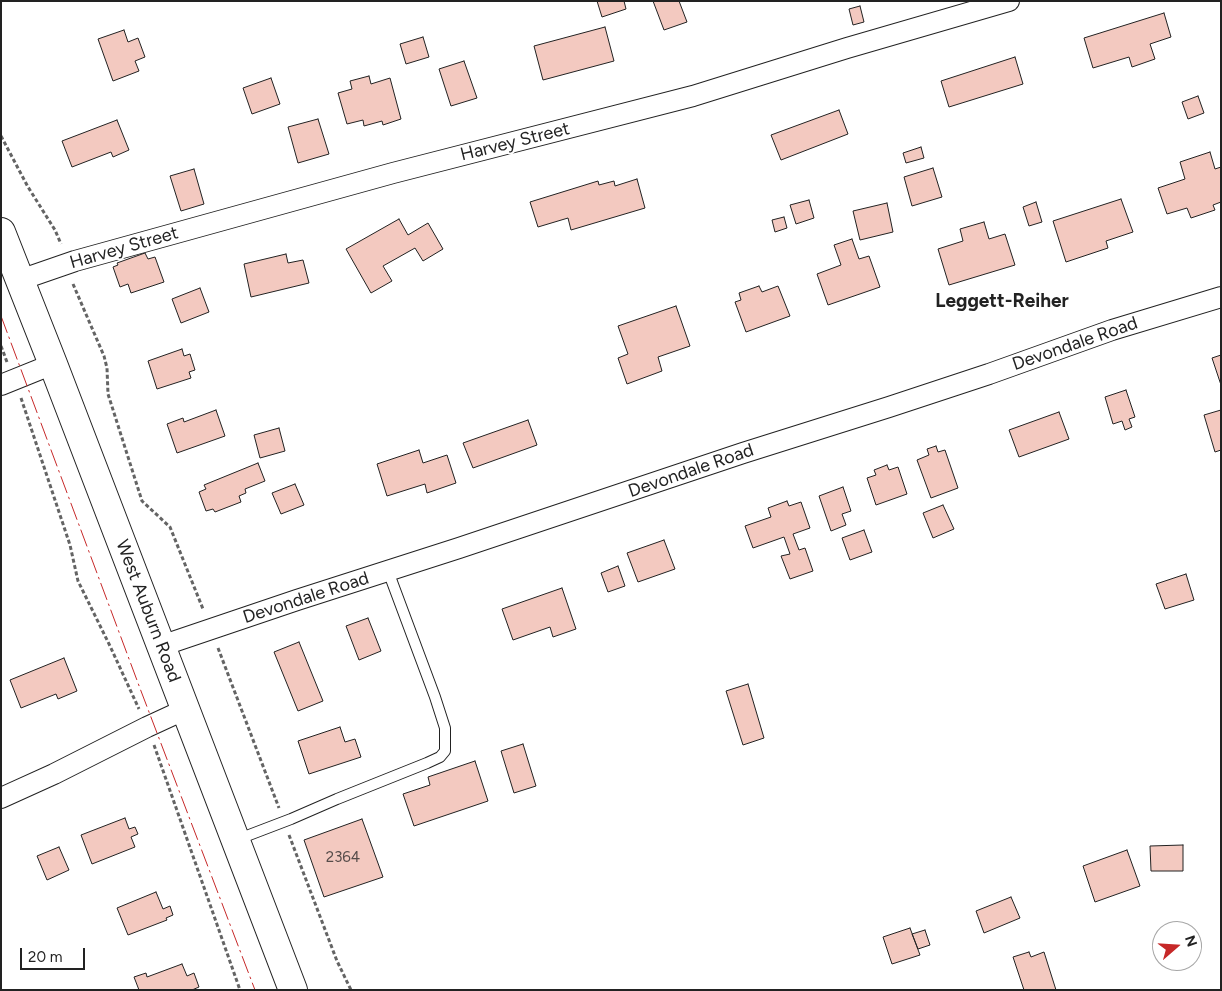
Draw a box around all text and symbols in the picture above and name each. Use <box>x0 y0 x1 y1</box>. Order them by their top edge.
street label: Harvey Street <box>458 118 572 166</box>
street label: Harvey Street <box>67 222 181 274</box>
district label: Leggett-Reiher <box>935 290 1069 312</box>
street label: Devondale Road <box>1010 312 1140 376</box>
street label: Devondale Road <box>626 439 756 503</box>
street label: West Auburn Road <box>111 537 185 685</box>
street label: Devondale Road <box>240 567 372 629</box>
house number: 2364 <box>326 849 360 867</box>
north arrow <box>1152 921 1202 971</box>
text: N <box>1181 933 1201 949</box>
scale bar <box>22 938 88 970</box>
text: 20 m <box>28 948 62 966</box>

